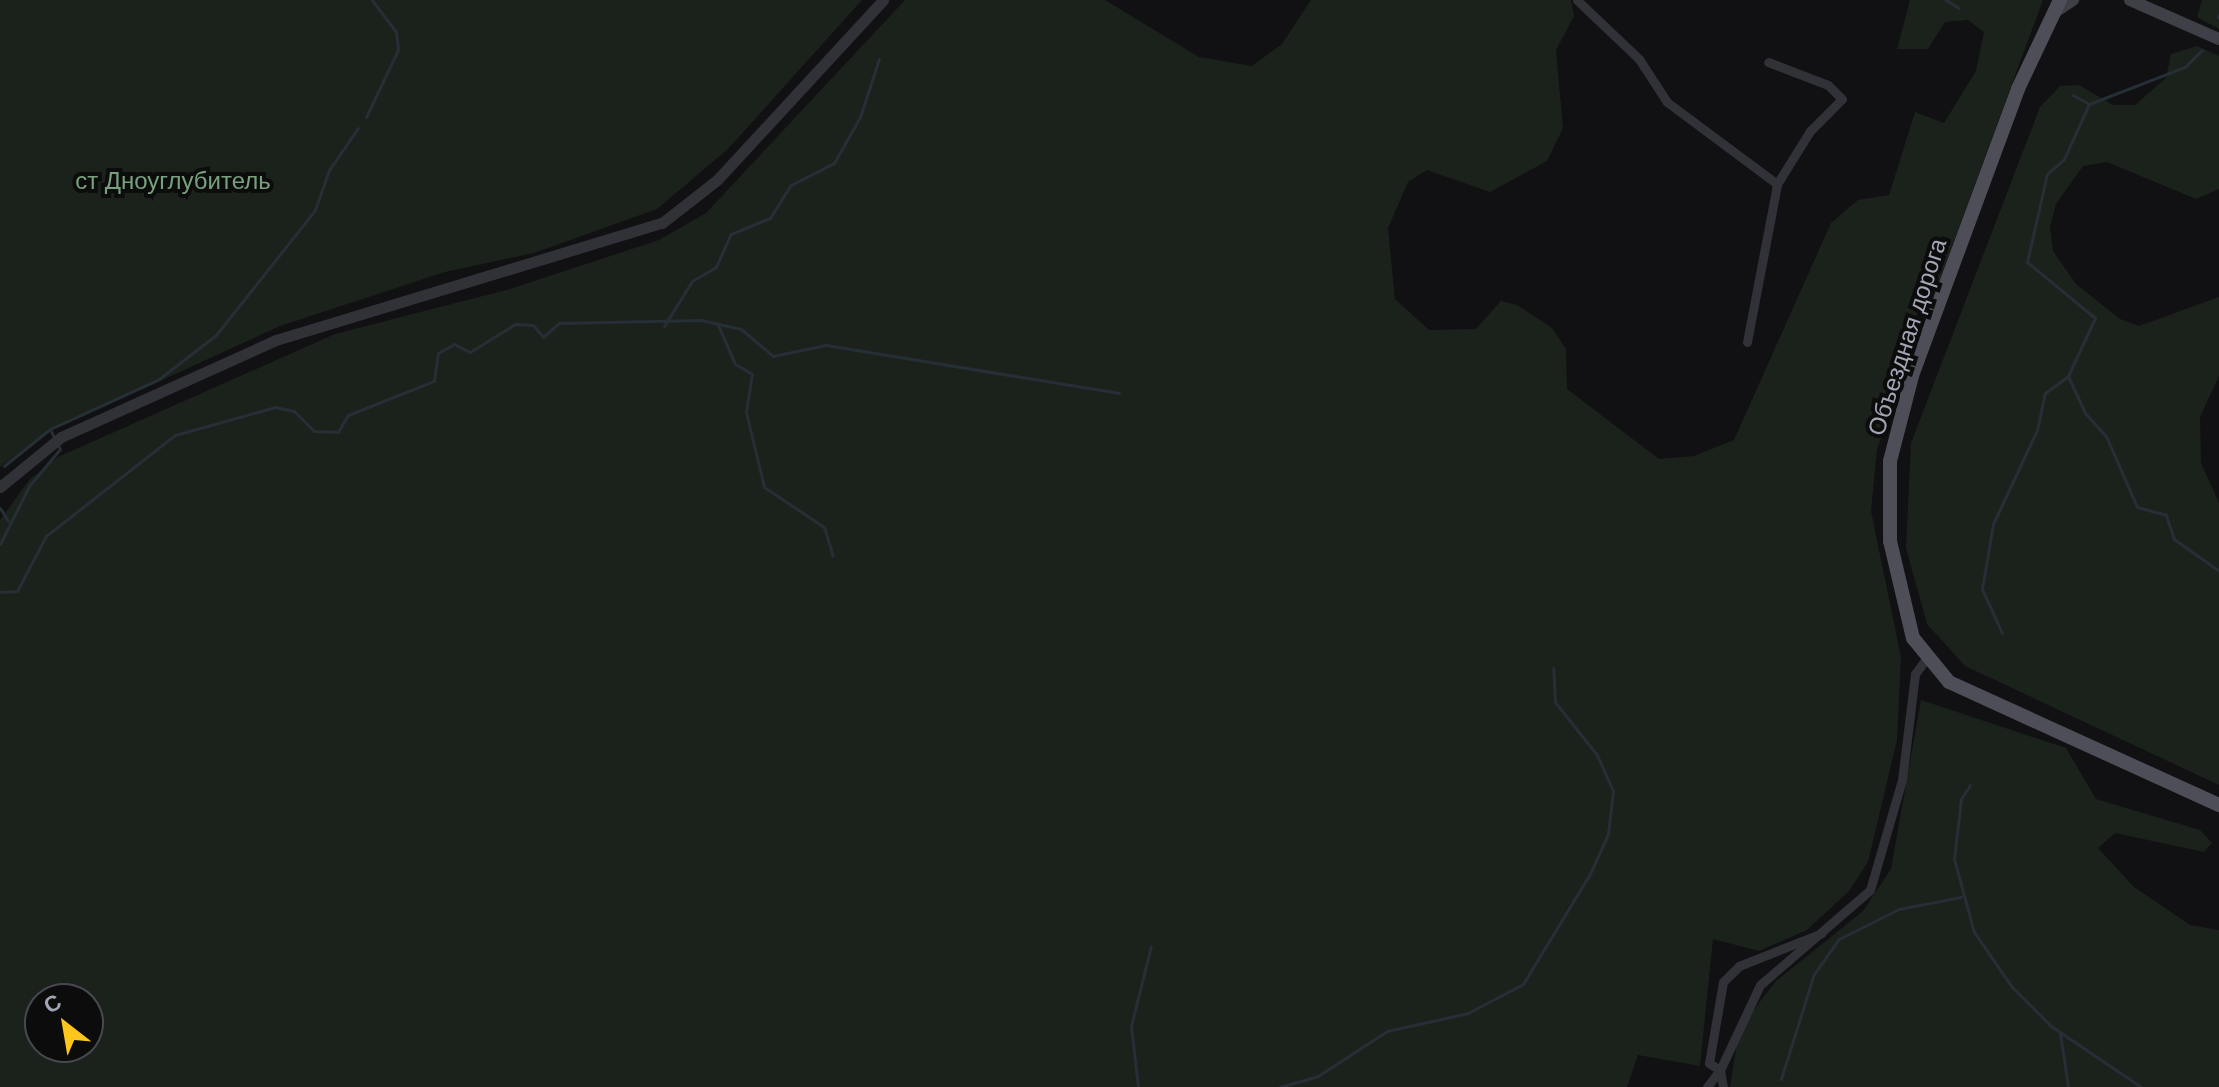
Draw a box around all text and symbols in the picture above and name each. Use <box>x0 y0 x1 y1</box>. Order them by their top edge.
park label: ст Дноуглубитель <box>75 167 271 195</box>
street label: Объездная дорога <box>1862 235 1952 439</box>
north arrow <box>24 983 104 1063</box>
text: С <box>38 987 67 1020</box>

